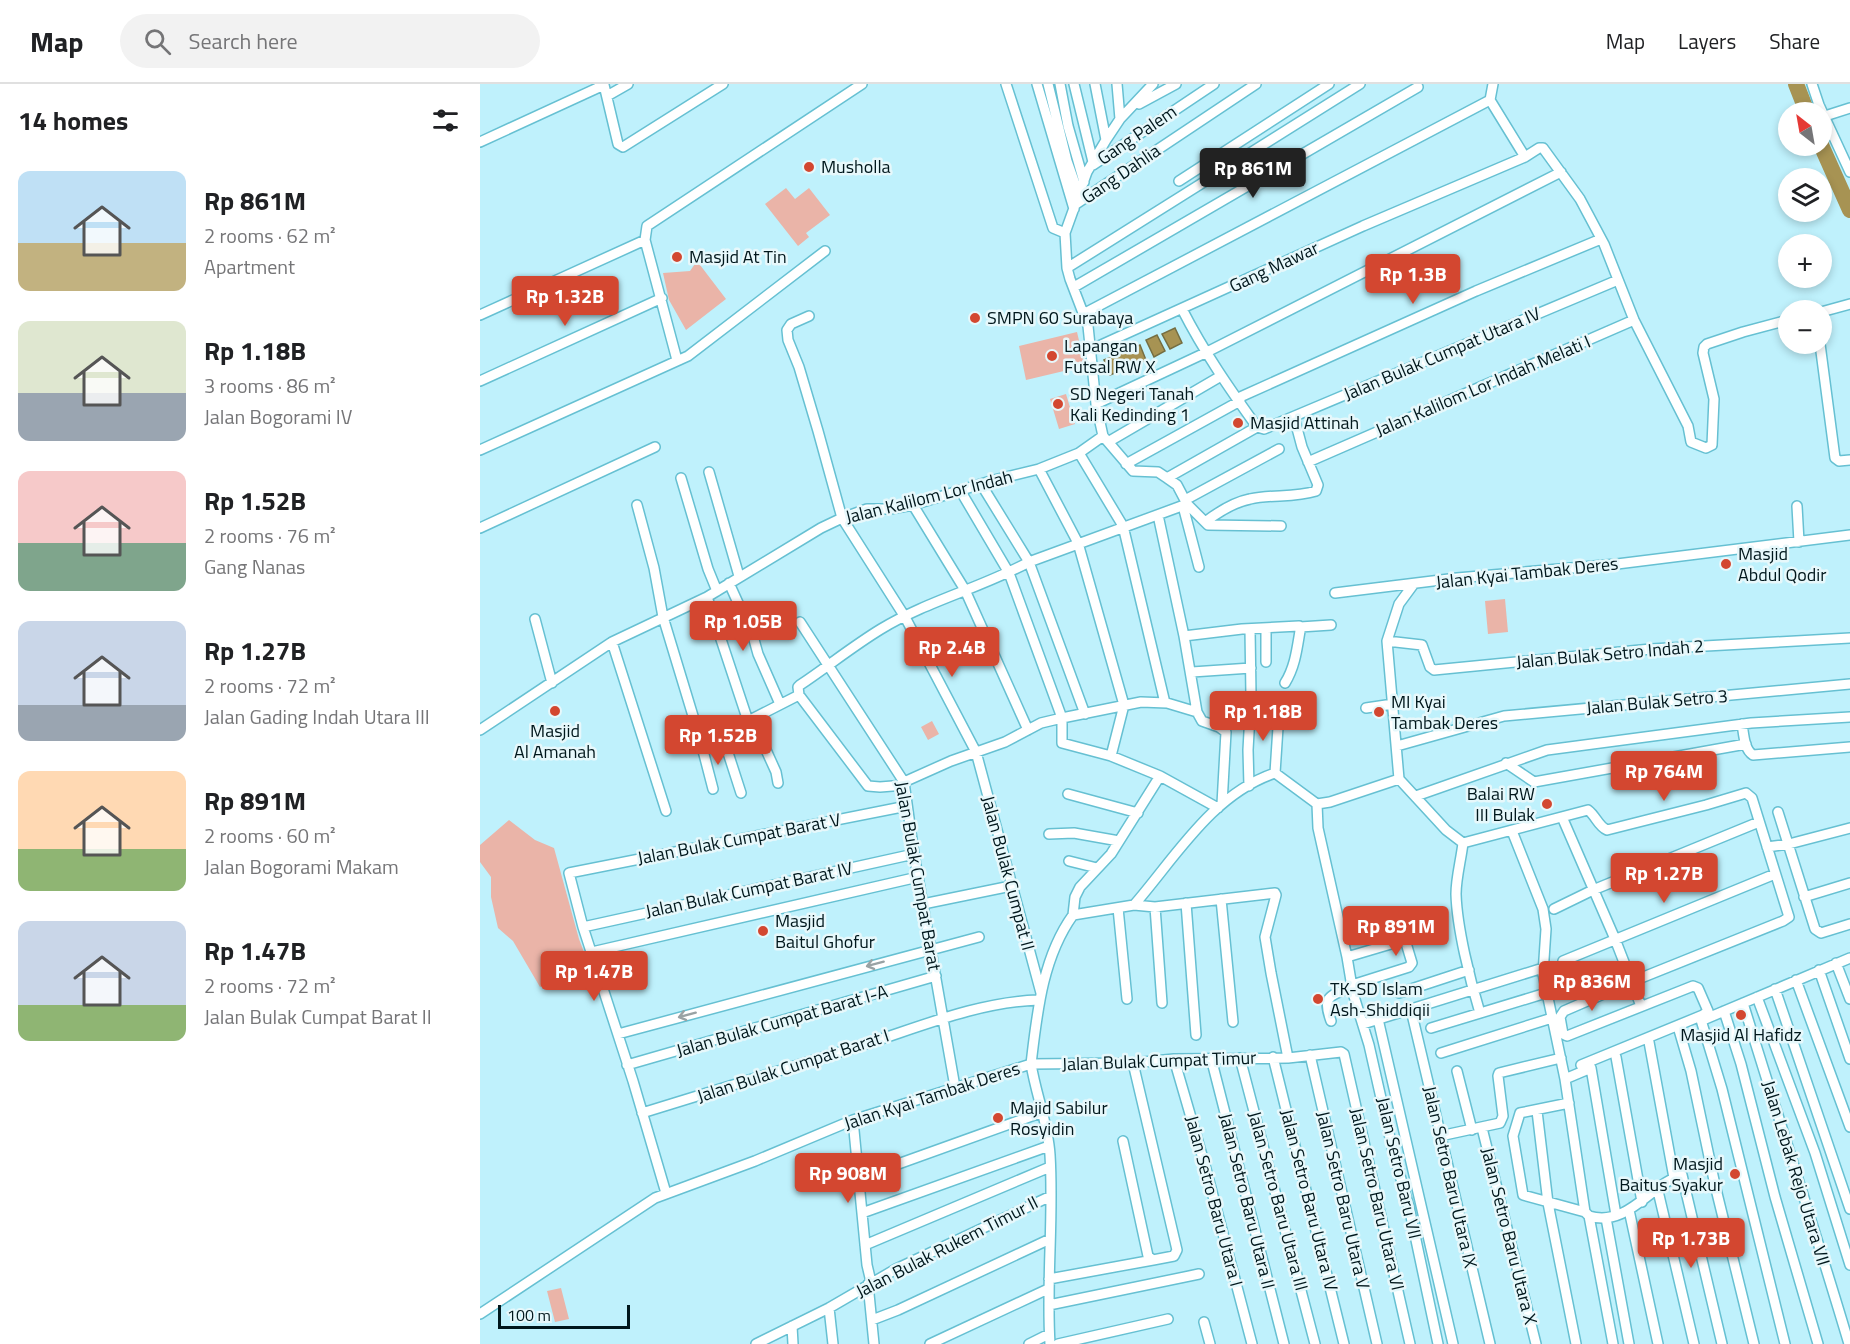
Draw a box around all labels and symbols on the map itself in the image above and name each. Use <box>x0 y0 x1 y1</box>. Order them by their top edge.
street label: Gang Palem <box>1091 98 1182 171</box>
north arrow <box>1778 102 1832 156</box>
street label: Gang Dahlia <box>1076 137 1166 210</box>
pin: Rp 861M <box>1198 148 1308 199</box>
place label: Musholla <box>821 153 891 180</box>
marker: Musholla <box>802 160 816 174</box>
street label: Gang Mawar <box>1225 234 1323 299</box>
place label: Masjid At Tin <box>689 243 787 270</box>
marker: Masjid At Tin <box>670 250 684 264</box>
pin: Rp 1.3B <box>1358 254 1468 305</box>
pin: Rp 1.32B <box>503 276 627 327</box>
street label: Jalan Bulak Cumpat Utara IV <box>1339 300 1545 407</box>
place label: SMPN 60 Surabaya <box>987 304 1133 331</box>
marker: SMPN 60 Surabaya <box>968 311 982 325</box>
street label: Jalan Kalilom Lor Indah Melati I <box>1371 328 1595 443</box>
place label: Lapangan Futsal RW X <box>1064 332 1156 380</box>
marker: Lapangan Futsal RW X <box>1045 349 1059 363</box>
place label: SD Negeri Tanah Kali Kedinding 1 <box>1070 380 1194 428</box>
marker: SD Negeri Tanah Kali Kedinding 1 <box>1051 397 1065 411</box>
place label: Masjid Attinah <box>1250 409 1359 436</box>
marker: Masjid Attinah <box>1231 416 1245 430</box>
street label: Jalan Kalilom Lor Indah <box>842 463 1015 530</box>
place label: Masjid Abdul Qodir <box>1738 540 1826 588</box>
street label: Jalan Kyai Tambak Deres <box>1434 549 1620 596</box>
marker: Masjid Abdul Qodir <box>1719 557 1733 571</box>
pin: Rp 1.05B <box>681 601 805 652</box>
pin: Rp 2.4B <box>897 627 1007 678</box>
street label: Jalan Bulak Setro Indah 2 <box>1515 632 1705 675</box>
street label: Jalan Bulak Setro 3 <box>1585 682 1729 721</box>
place label: MI Kyai Tambak Deres <box>1391 688 1498 736</box>
pin: Rp 1.18B <box>1201 691 1325 742</box>
marker: Masjid Al Amanah <box>548 704 562 718</box>
marker: MI Kyai Tambak Deres <box>1372 705 1386 719</box>
pin: Rp 1.52B <box>656 715 780 766</box>
place label: Masjid Al Amanah <box>514 717 596 765</box>
pin: Rp 764M <box>1609 751 1719 802</box>
street label: Jalan Bulak Cumpat Barat <box>889 779 949 974</box>
place label: Balai RW III Bulak <box>1467 780 1535 828</box>
street label: Jalan Bulak Cumpat II <box>975 792 1042 953</box>
marker: Balai RW III Bulak <box>1540 797 1554 811</box>
street label: Jalan Bulak Cumpat Barat V <box>635 805 843 871</box>
pin: Rp 1.27B <box>1602 853 1726 904</box>
street label: Jalan Bulak Cumpat Barat IV <box>643 854 855 925</box>
pin: Rp 891M <box>1341 906 1451 957</box>
place label: Masjid Baitul Ghofur <box>775 907 875 955</box>
marker: Masjid Baitul Ghofur <box>756 924 770 938</box>
pin: Rp 1.47B <box>532 951 656 1002</box>
one-way arrow <box>866 959 885 970</box>
pin: Rp 836M <box>1537 961 1647 1012</box>
place label: TK-SD Islam Ash-Shiddiqii <box>1330 975 1430 1023</box>
street label: Jalan Bulak Cumpat Barat I-A <box>673 977 891 1064</box>
marker: TK-SD Islam Ash-Shiddiqii <box>1311 992 1325 1006</box>
marker: Masjid Al Hafidz <box>1734 1008 1748 1022</box>
one-way arrow <box>678 1010 697 1021</box>
place label: Masjid Al Hafidz <box>1680 1021 1802 1048</box>
street label: Jalan Bulak Cumpat Barat I <box>693 1022 892 1109</box>
street label: Jalan Bulak Cumpat Timur <box>1061 1044 1257 1077</box>
street label: Jalan Kyai Tambak Deres <box>840 1054 1023 1137</box>
street label: Jalan Lebak Rejo Utara VII <box>1755 1077 1838 1269</box>
street label: Jalan Setro Baru Utara IX <box>1416 1083 1485 1271</box>
place label: Majid Sabilur Rosyidin <box>1010 1094 1108 1142</box>
street label: Jalan Setro Baru VII <box>1370 1094 1429 1241</box>
street label: Jalan Setro Baru Utara IV <box>1274 1106 1345 1294</box>
street label: Jalan Setro Baru Utara VI <box>1345 1106 1409 1292</box>
street label: Jalan Setro Baru Utara III <box>1242 1108 1315 1294</box>
street label: Jalan Setro Baru Utara V <box>1312 1109 1374 1291</box>
street label: Jalan Setro Baru Utara II <box>1213 1110 1282 1292</box>
marker: Majid Sabilur Rosyidin <box>991 1111 1005 1125</box>
street label: Jalan Setro Baru Utara I <box>1179 1112 1250 1289</box>
street label: Jalan Setro Baru Utara X <box>1474 1144 1545 1327</box>
place label: Masjid Baitus Syakur <box>1619 1150 1723 1198</box>
pin: Rp 908M <box>793 1153 903 1204</box>
marker: Masjid Baitus Syakur <box>1728 1167 1742 1181</box>
street label: Jalan Bulak Rukem Timur II <box>851 1189 1043 1304</box>
pin: Rp 1.73B <box>1629 1218 1753 1269</box>
scale bar <box>498 1302 630 1330</box>

